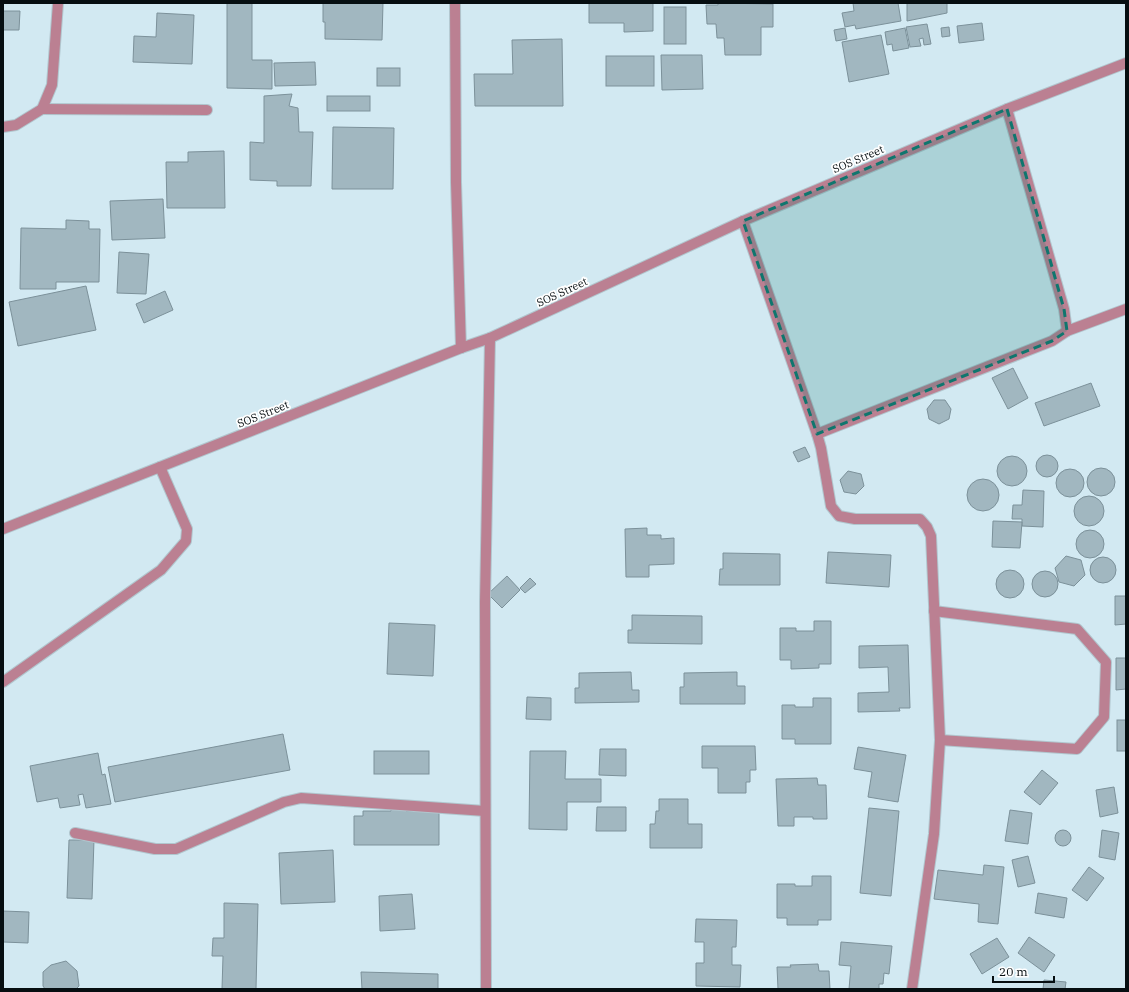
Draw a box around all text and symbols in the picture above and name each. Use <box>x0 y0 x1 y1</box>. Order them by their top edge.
street label: SOS Street <box>830 142 886 176</box>
street label: SOS Street <box>534 274 590 310</box>
street label: SOS Street <box>235 397 291 431</box>
scale bar <box>993 958 1054 984</box>
text: 20 m <box>999 964 1028 979</box>

